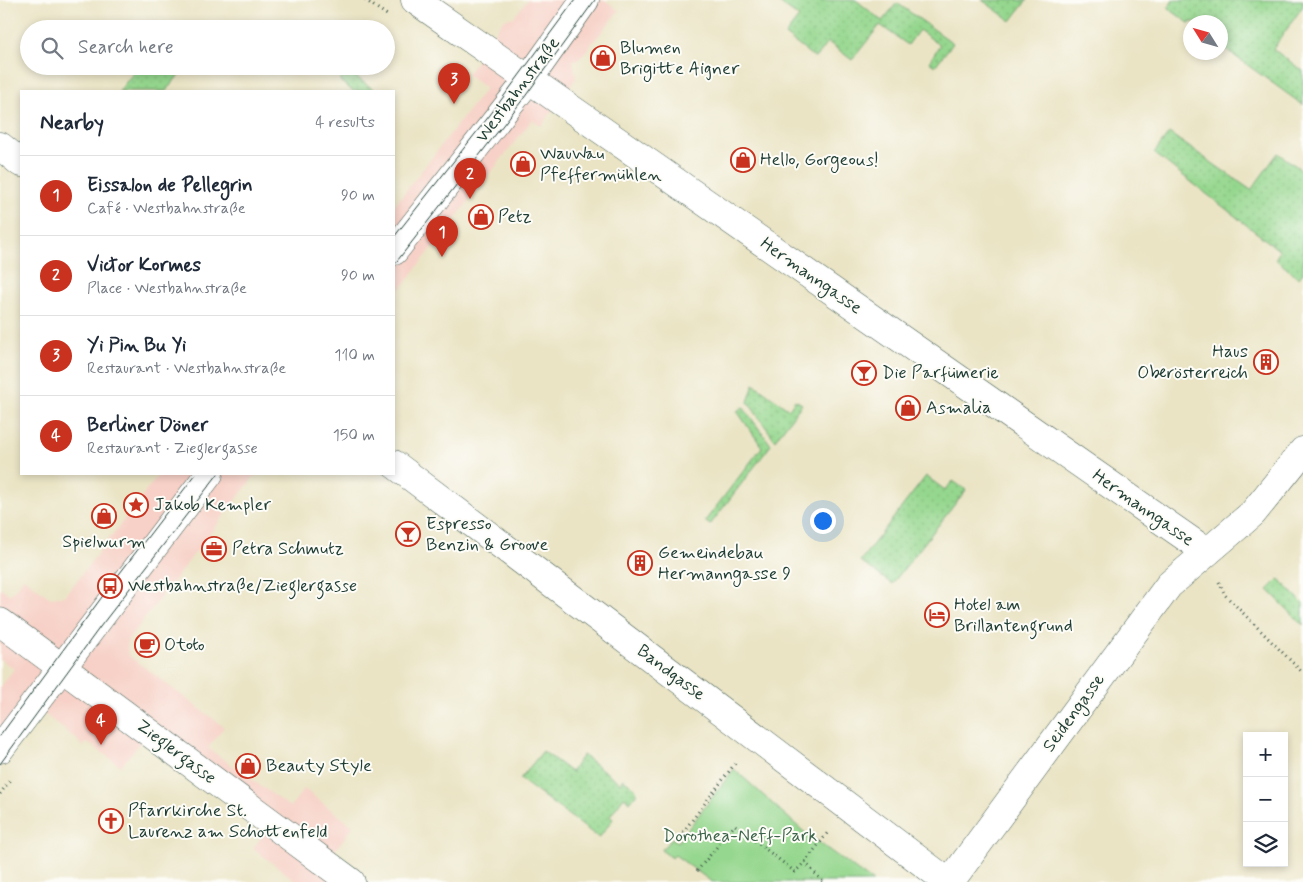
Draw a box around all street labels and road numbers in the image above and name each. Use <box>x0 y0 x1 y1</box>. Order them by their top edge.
street label: Westbahnstraße <box>470 32 566 148</box>
street label: Hermanngasse <box>755 232 867 321</box>
street label: Hermanngasse <box>1087 464 1199 553</box>
street label: Bandgasse <box>632 639 710 707</box>
street label: Seidengasse <box>1037 669 1111 758</box>
street label: Zieglergasse <box>130 714 221 792</box>

